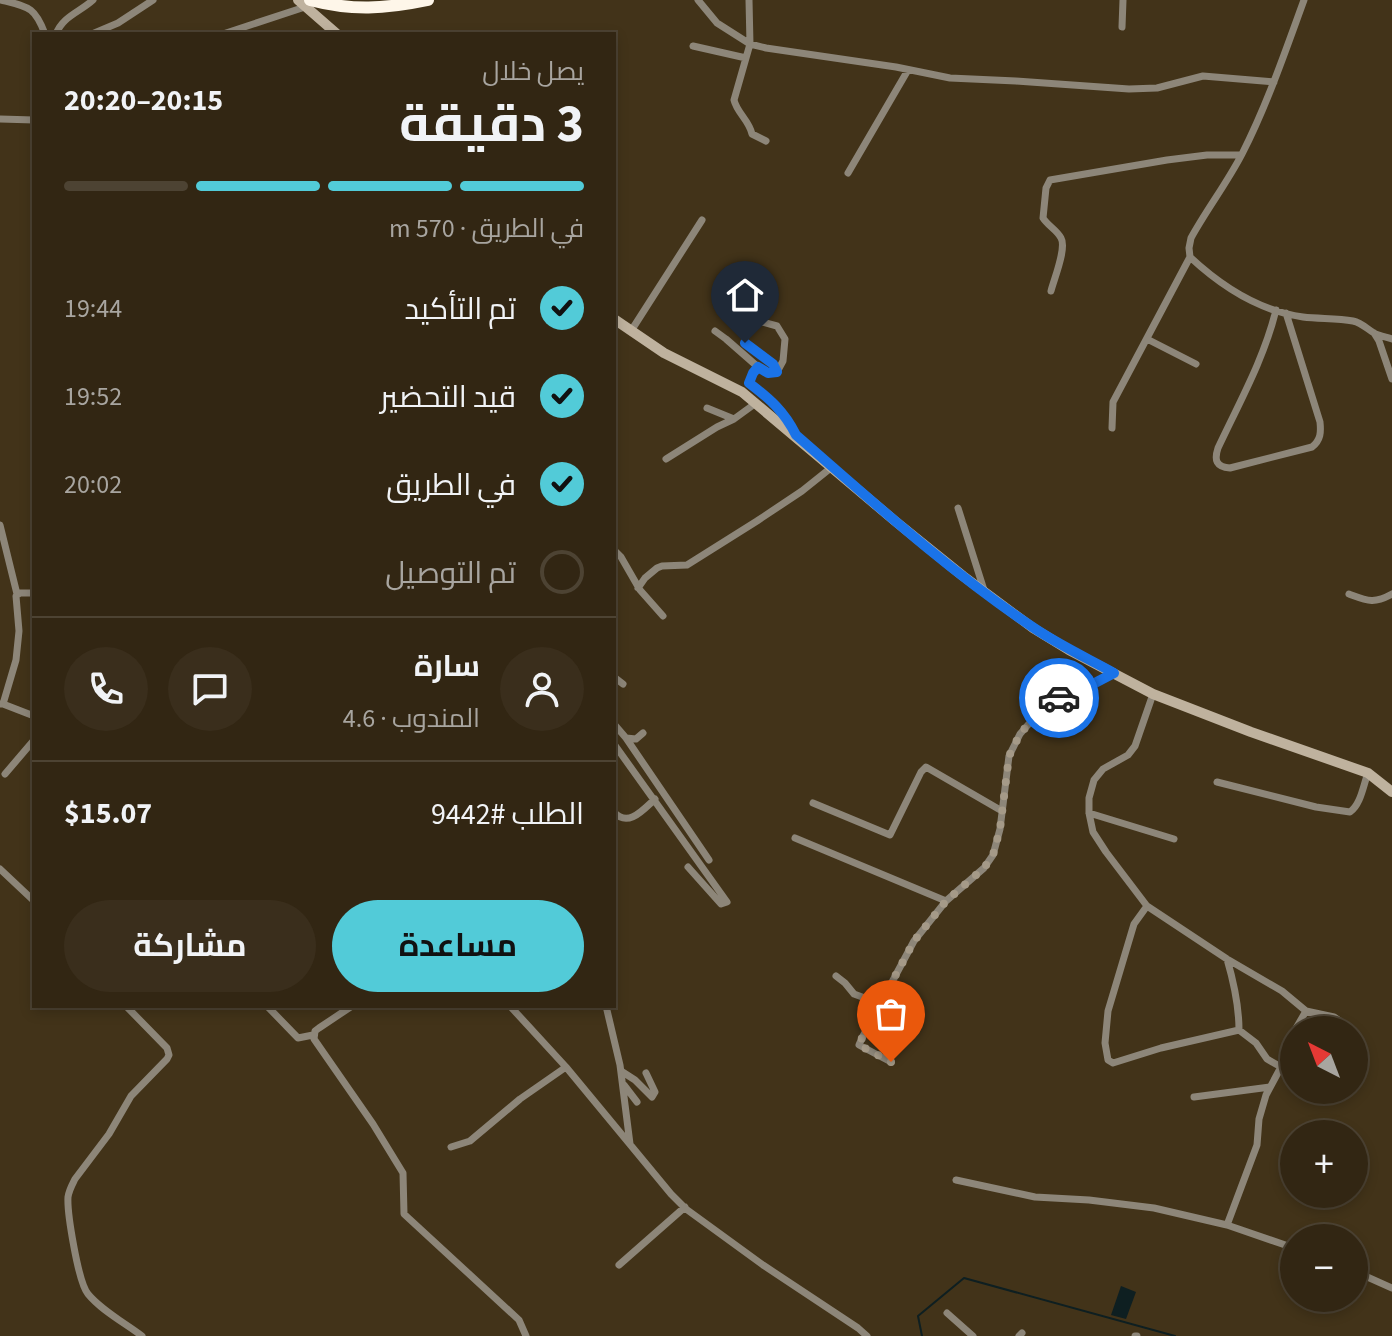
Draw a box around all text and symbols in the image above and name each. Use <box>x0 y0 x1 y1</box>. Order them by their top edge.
text: يصل خلال <box>482 53 584 90</box>
text: 20:15–20:20 <box>64 79 223 122</box>
text: 3 دقيقة <box>399 88 584 162</box>
text: في الطريق · 570 m <box>389 210 584 247</box>
pin <box>711 261 779 343</box>
icon: home <box>723 273 767 317</box>
icon: check <box>540 286 584 330</box>
text: تم التأكيد <box>405 288 516 331</box>
text: 19:44 <box>64 290 122 327</box>
icon: check <box>540 374 584 418</box>
text: قيد التحضير <box>380 376 516 419</box>
text: 19:52 <box>64 378 122 415</box>
icon: check <box>540 462 584 506</box>
text: في الطريق <box>386 464 516 507</box>
text: 20:02 <box>64 466 122 503</box>
text: تم التوصيل <box>385 552 516 595</box>
text: سارة <box>414 645 480 688</box>
button: phone <box>64 647 148 731</box>
button: chat <box>168 647 252 731</box>
button: person <box>500 647 584 731</box>
courier <box>1019 658 1099 738</box>
icon: car <box>1037 676 1081 720</box>
text: المندوب · 4.6 <box>343 700 480 737</box>
text: $15.07 <box>64 792 152 835</box>
text: الطلب #9442 <box>431 793 584 836</box>
button: مشاركة <box>64 900 316 992</box>
button: مساعدة <box>332 900 584 992</box>
pin <box>857 980 925 1062</box>
icon: bag <box>869 992 913 1036</box>
north arrow <box>1280 1016 1368 1104</box>
map controls <box>1280 1016 1368 1312</box>
button: + <box>1280 1120 1368 1208</box>
button: − <box>1280 1224 1368 1312</box>

